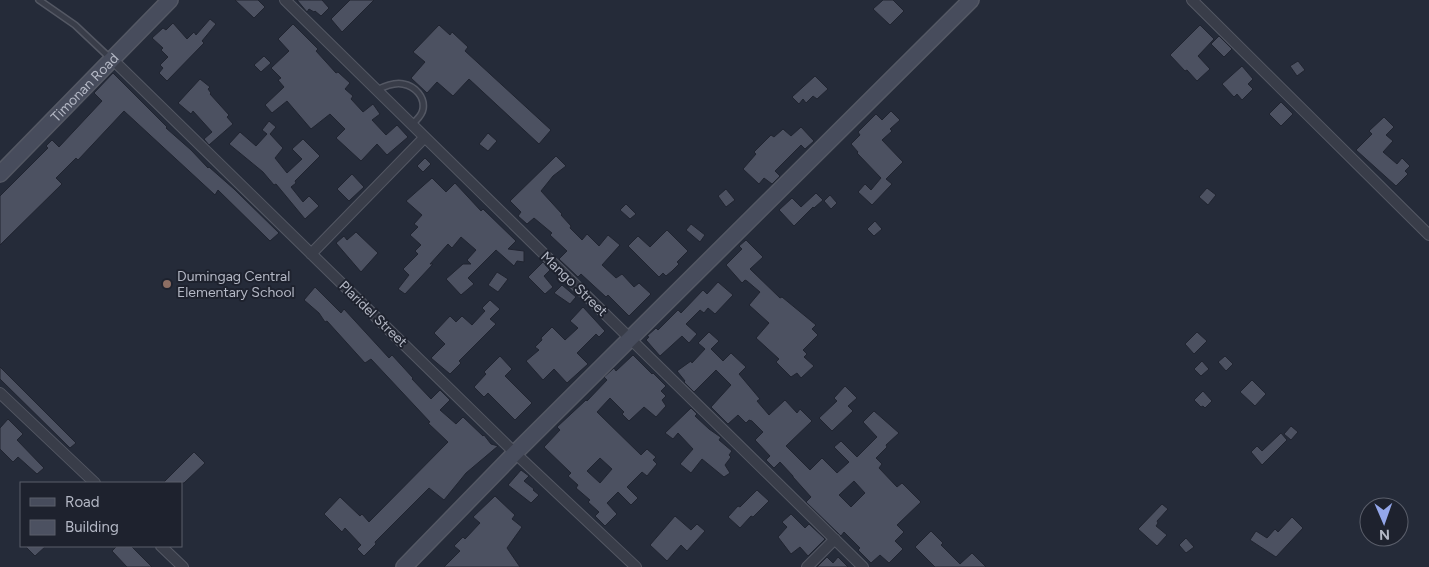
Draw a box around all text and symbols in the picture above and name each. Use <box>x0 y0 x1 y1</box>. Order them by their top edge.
street label: Timonan Road <box>47 49 122 125</box>
street label: Mango Street <box>537 248 611 320</box>
place label: Dumingag Central Elementary School <box>177 268 295 301</box>
street label: Plaridel Street <box>335 277 411 351</box>
marker: Dumingag Central Elementary School <box>161 278 173 290</box>
legend <box>20 482 182 547</box>
text: Road <box>65 493 100 511</box>
north arrow <box>1359 497 1409 547</box>
text: Building <box>65 518 119 536</box>
text: N <box>1379 526 1390 543</box>

